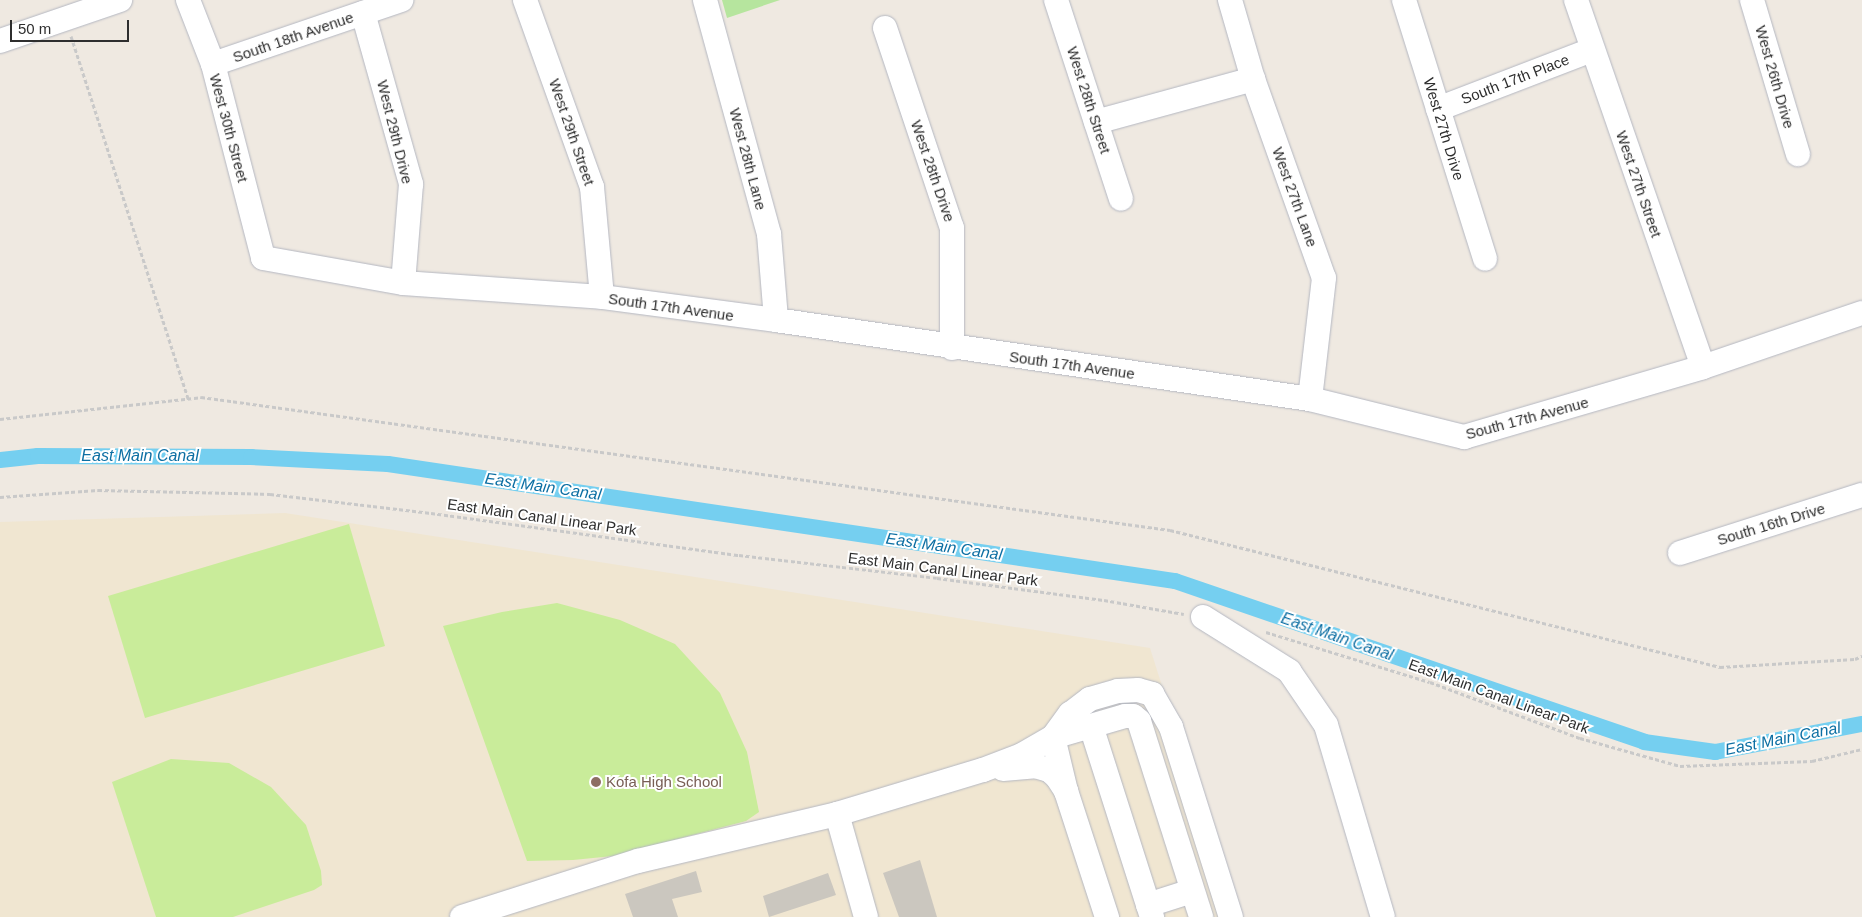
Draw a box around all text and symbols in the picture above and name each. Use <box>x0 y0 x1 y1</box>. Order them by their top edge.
street label: South 18th Avenue <box>230 8 356 66</box>
scale bar <box>12 10 131 42</box>
text: 50 m <box>18 20 51 37</box>
street label: West 26th Drive <box>1752 23 1798 131</box>
street label: West 28th Street <box>1063 44 1115 156</box>
street label: South 17th Place <box>1458 50 1572 108</box>
street label: West 30th Street <box>206 72 252 184</box>
street label: West 27th Drive <box>1420 75 1468 183</box>
street label: West 29th Street <box>545 76 599 188</box>
street label: West 29th Drive <box>373 78 417 186</box>
street label: West 28th Lane <box>726 106 770 212</box>
street label: West 28th Drive <box>907 118 959 224</box>
street label: West 27th Street <box>1612 128 1666 240</box>
street label: West 27th Lane <box>1269 145 1321 249</box>
street label: South 17th Avenue <box>607 289 735 325</box>
street label: South 17th Avenue <box>1008 347 1136 383</box>
street label: South 17th Avenue <box>1463 393 1591 443</box>
water label: East Main Canal <box>81 446 199 466</box>
water label: East Main Canal <box>484 469 602 505</box>
street label: East Main Canal Linear Park <box>446 495 638 539</box>
street label: South 16th Drive <box>1715 499 1827 549</box>
water label: East Main Canal <box>885 529 1003 565</box>
street label: East Main Canal Linear Park <box>847 548 1039 590</box>
water label: East Main Canal <box>1278 609 1396 665</box>
street label: East Main Canal Linear Park <box>1406 655 1592 737</box>
water label: East Main Canal <box>1724 718 1842 760</box>
place label: Kofa High School <box>606 773 722 791</box>
marker: Kofa High School <box>590 776 602 788</box>

